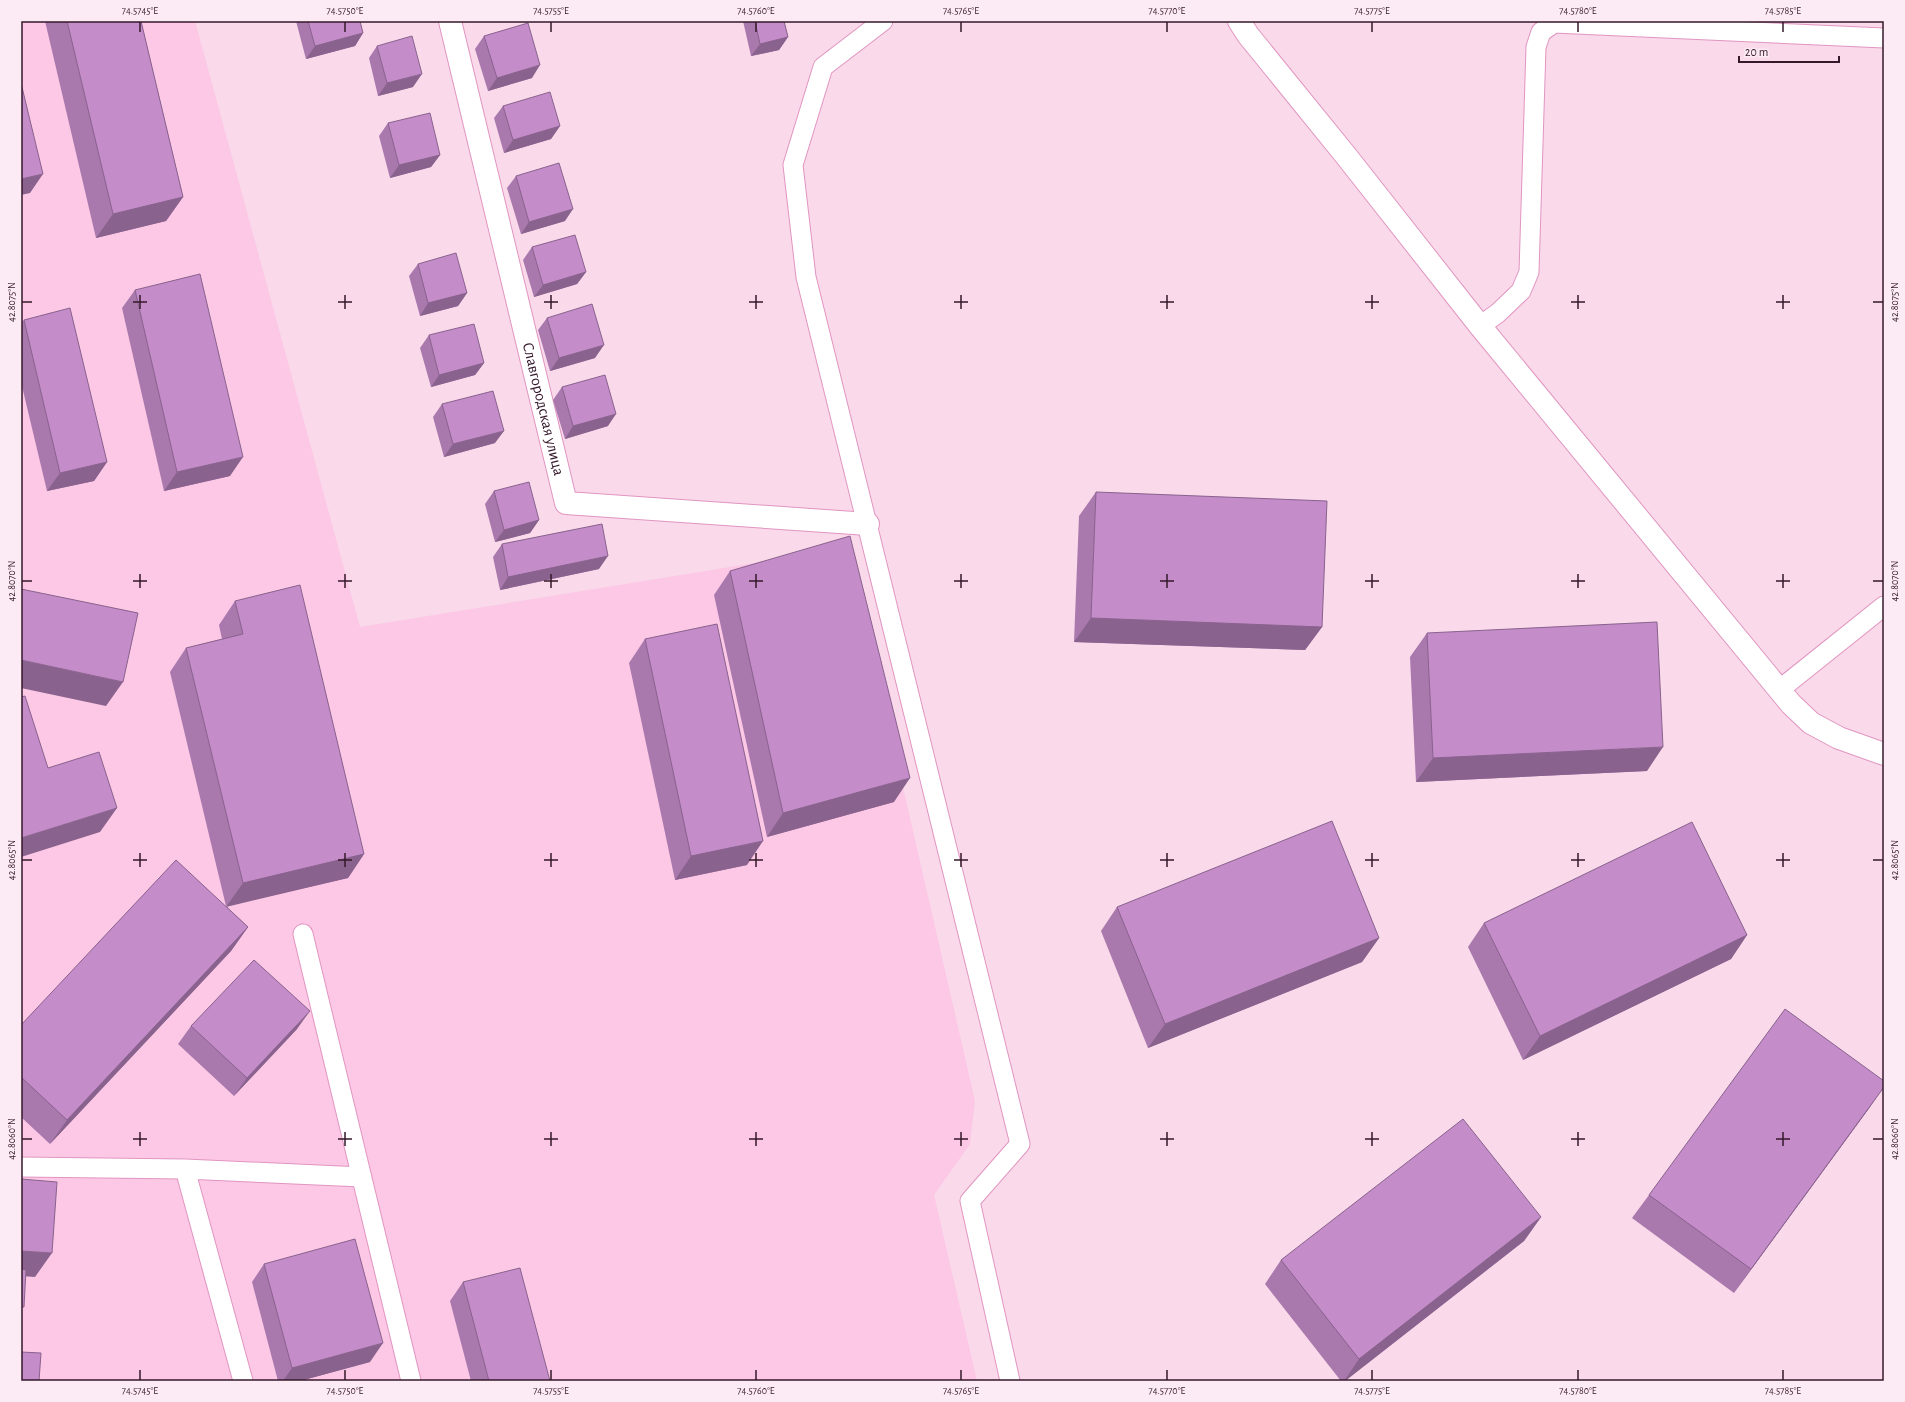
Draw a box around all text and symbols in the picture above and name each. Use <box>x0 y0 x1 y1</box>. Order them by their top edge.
text: 74.5745°E <box>122 6 158 16</box>
text: 74.5750°E <box>327 6 364 16</box>
text: 74.5755°E <box>533 6 569 16</box>
text: 74.5760°E <box>737 6 775 16</box>
text: 74.5765°E <box>943 6 979 16</box>
text: 74.5770°E <box>1149 6 1186 16</box>
text: 74.5775°E <box>1354 6 1390 16</box>
text: 74.5780°E <box>1559 6 1597 16</box>
text: 74.5785°E <box>1765 6 1801 16</box>
scale bar <box>1739 38 1839 64</box>
text: 20 m <box>1745 46 1768 58</box>
text: 42.8075°N <box>7 282 17 322</box>
text: 42.8075°N <box>1890 282 1900 322</box>
street label: Славгородская улица <box>520 341 567 477</box>
text: 42.8070°N <box>7 561 17 601</box>
text: 42.8070°N <box>1890 561 1900 601</box>
text: 42.8065°N <box>7 840 17 880</box>
text: 42.8065°N <box>1890 840 1900 880</box>
text: 42.8060°N <box>7 1118 17 1160</box>
text: 42.8060°N <box>1890 1118 1900 1160</box>
text: 74.5745°E <box>122 1386 158 1396</box>
text: 74.5750°E <box>327 1386 364 1396</box>
text: 74.5755°E <box>533 1386 569 1396</box>
text: 74.5760°E <box>737 1386 775 1396</box>
text: 74.5765°E <box>943 1386 979 1396</box>
text: 74.5770°E <box>1149 1386 1186 1396</box>
text: 74.5775°E <box>1354 1386 1390 1396</box>
text: 74.5780°E <box>1559 1386 1597 1396</box>
text: 74.5785°E <box>1765 1386 1801 1396</box>

